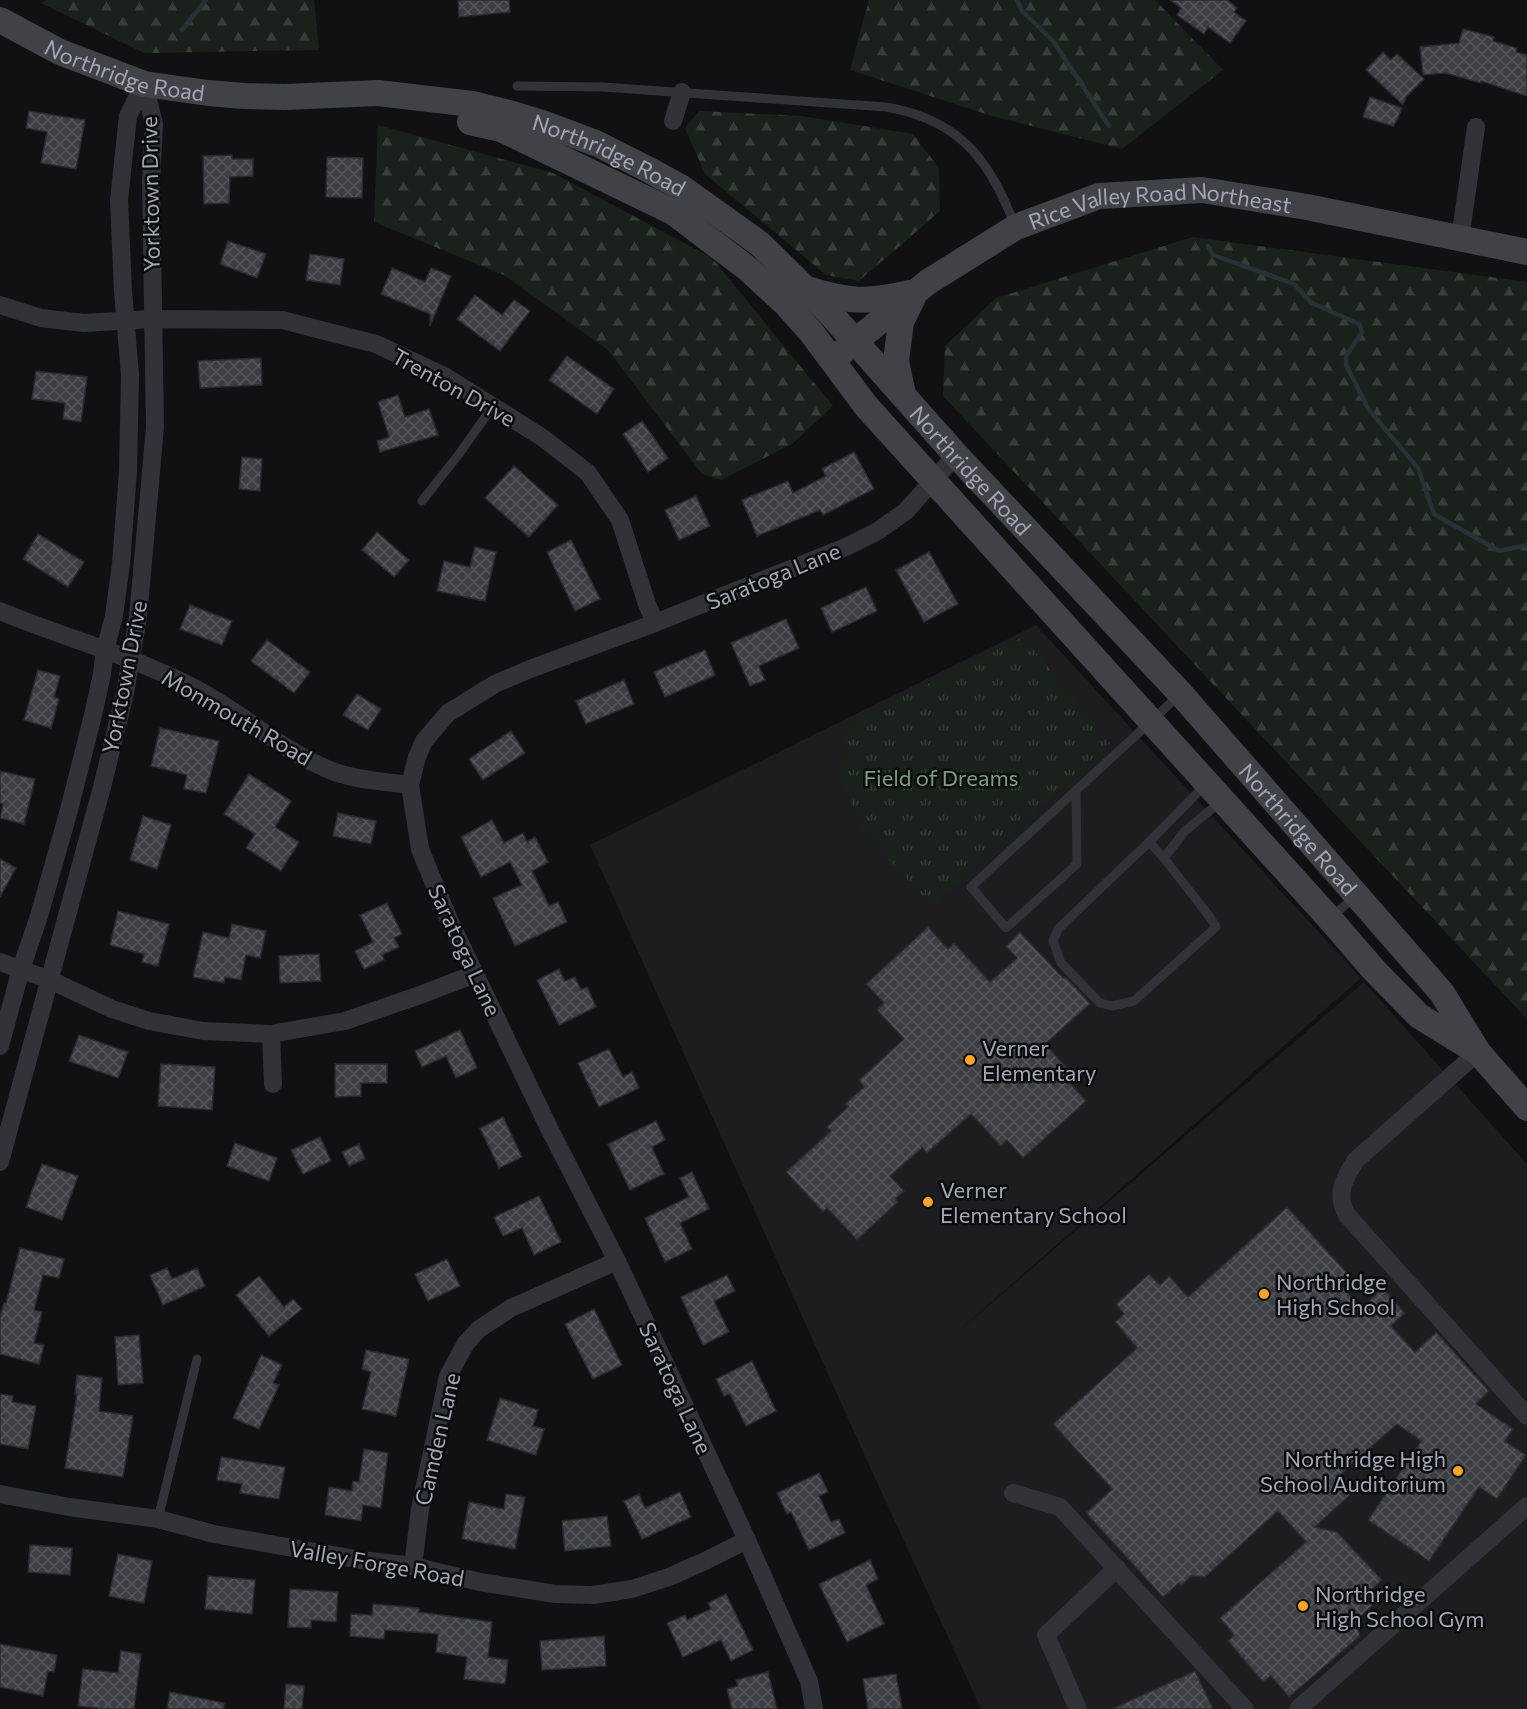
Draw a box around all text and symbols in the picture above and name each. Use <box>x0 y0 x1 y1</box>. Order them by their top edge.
street label: Northridge Road <box>40 33 207 106</box>
street label: Northridge Road <box>529 108 691 201</box>
street label: Yorktown Drive <box>135 116 165 272</box>
street label: Rice Valley Road Northeast <box>1024 176 1294 235</box>
street label: Trenton Drive <box>388 342 520 432</box>
street label: Northridge Road <box>905 400 1037 540</box>
street label: Saratoga Lane <box>702 537 844 615</box>
street label: Yorktown Drive <box>96 598 152 756</box>
street label: Monmouth Road <box>157 663 317 771</box>
street label: Northridge Road <box>1234 757 1364 900</box>
park label: Field of Dreams <box>863 764 1019 791</box>
street label: Saratoga Lane <box>423 880 507 1020</box>
place label: Verner Elementary <box>982 1034 1096 1086</box>
marker: Verner Elementary <box>963 1053 977 1067</box>
place label: Verner Elementary School <box>940 1176 1127 1228</box>
marker: Verner Elementary School <box>921 1195 935 1209</box>
place label: Northridge High School <box>1276 1268 1395 1320</box>
marker: Northridge High School <box>1257 1287 1271 1301</box>
street label: Saratoga Lane <box>634 1318 718 1458</box>
street label: Camden Lane <box>409 1370 465 1508</box>
place label: Northridge High School Auditorium <box>1260 1445 1446 1497</box>
marker: Northridge High School Auditorium <box>1451 1464 1465 1478</box>
street label: Valley Forge Road <box>288 1534 466 1592</box>
place label: Northridge High School Gym <box>1315 1580 1485 1632</box>
marker: Northridge High School Gym <box>1296 1599 1310 1613</box>

